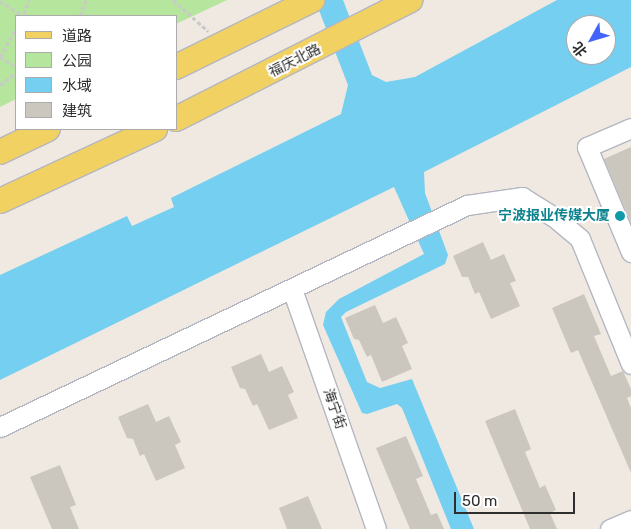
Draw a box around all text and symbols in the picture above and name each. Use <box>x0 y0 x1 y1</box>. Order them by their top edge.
legend <box>15 15 178 130</box>
north arrow <box>566 15 616 65</box>
text: 道路 <box>62 27 92 45</box>
text: 北 <box>569 38 591 60</box>
street label: 福庆北路 <box>266 41 324 81</box>
text: 公园 <box>62 52 92 70</box>
text: 水域 <box>62 77 92 95</box>
text: 建筑 <box>62 102 92 120</box>
place label: 宁波报业传媒大厦 <box>498 208 610 224</box>
marker: 宁波报业传媒大厦 <box>614 210 626 222</box>
street label: 海宁街 <box>319 386 349 432</box>
scale bar <box>456 482 577 514</box>
text: 50 m <box>462 492 497 510</box>

